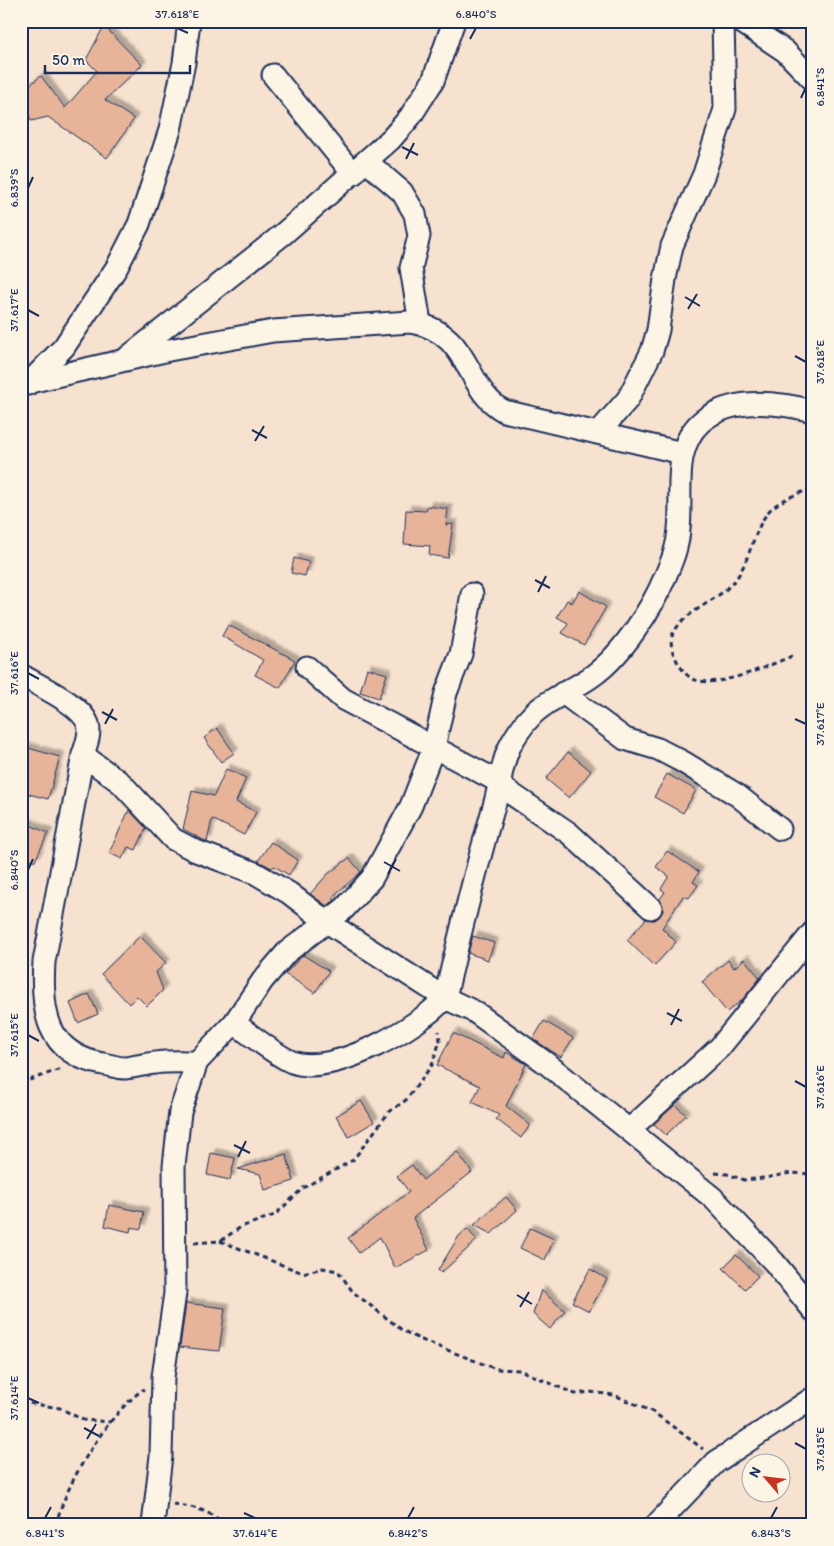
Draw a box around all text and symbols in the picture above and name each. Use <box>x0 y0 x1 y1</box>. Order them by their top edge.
text: 37.618°E <box>155 7 199 21</box>
text: 6.840°S <box>456 7 497 21</box>
scale bar <box>45 42 190 74</box>
text: 50 m <box>52 51 85 69</box>
text: 6.841°S <box>813 67 827 106</box>
text: 6.839°S <box>7 168 21 207</box>
text: 37.617°E <box>7 288 21 332</box>
text: 37.618°E <box>813 340 827 384</box>
text: 37.616°E <box>7 651 21 695</box>
text: 37.617°E <box>813 702 827 746</box>
text: 6.840°S <box>7 849 21 890</box>
text: 37.615°E <box>7 1013 21 1057</box>
text: 37.616°E <box>813 1065 827 1109</box>
text: 37.614°E <box>7 1375 21 1420</box>
text: 37.615°E <box>813 1427 827 1471</box>
north arrow <box>742 1454 792 1504</box>
text: N <box>745 1464 765 1480</box>
text: 6.841°S <box>26 1526 65 1540</box>
text: 37.614°E <box>233 1526 278 1540</box>
text: 6.842°S <box>388 1526 428 1540</box>
text: 6.843°S <box>751 1526 791 1540</box>

